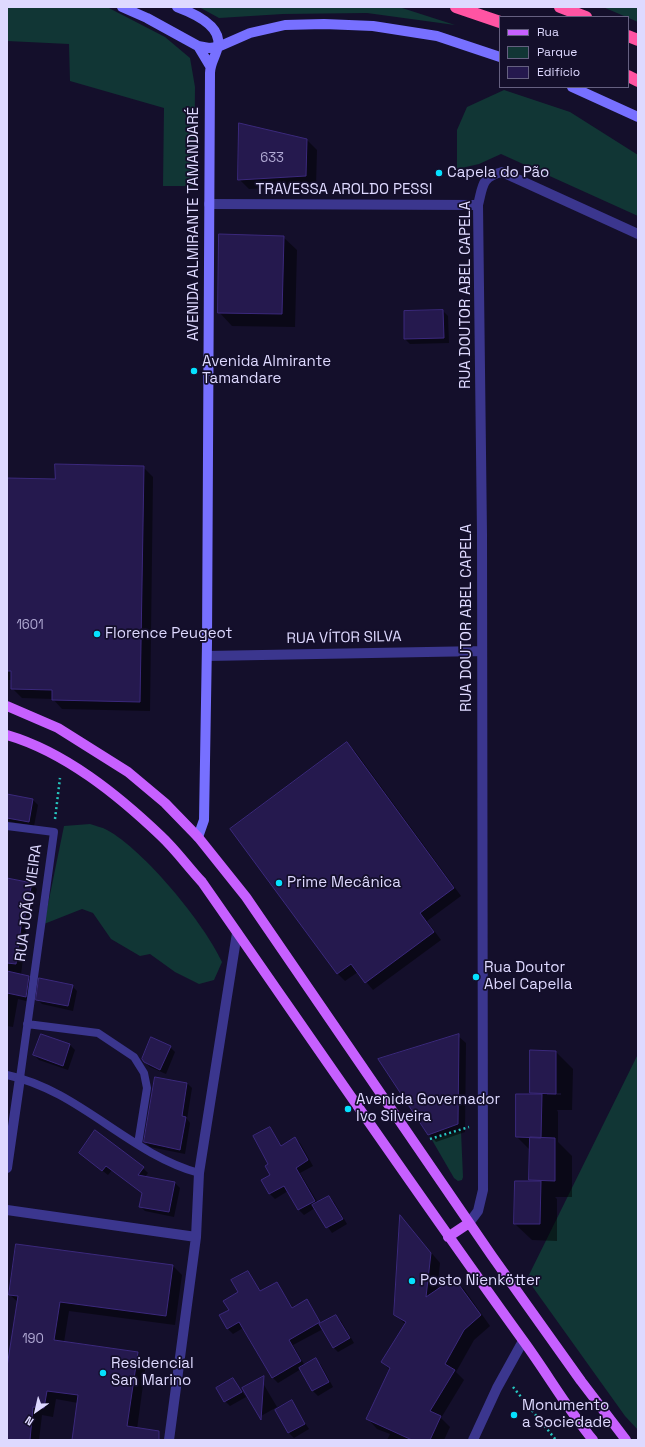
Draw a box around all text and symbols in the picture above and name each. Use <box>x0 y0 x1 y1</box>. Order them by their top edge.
legend <box>499 16 629 88</box>
text: Rua <box>537 24 559 40</box>
text: Parque <box>537 44 577 60</box>
text: Edifício <box>537 64 580 80</box>
street label: AVENIDA ALMIRANTE TAMANDARÉ <box>185 107 203 341</box>
house number: 633 <box>260 150 284 166</box>
place label: Capela do Pão <box>447 164 549 182</box>
marker: Capela do Pão <box>434 168 444 178</box>
street label: TRAVESSA AROLDO PESSI <box>256 181 432 199</box>
street label: RUA DOUTOR ABEL CAPELA <box>457 201 475 389</box>
place label: Avenida Almirante Tamandare <box>202 353 331 388</box>
marker: Avenida Almirante Tamandare <box>189 366 199 376</box>
street label: RUA DOUTOR ABEL CAPELA <box>458 524 476 712</box>
house number: 1601 <box>16 617 44 633</box>
place label: Florence Peugeot <box>105 625 232 643</box>
street label: RUA VÍTOR SILVA <box>286 628 402 648</box>
marker: Florence Peugeot <box>92 629 102 639</box>
street label: RUA JOÃO VIEIRA <box>12 843 46 963</box>
place label: Prime Mecânica <box>287 874 401 892</box>
marker: Prime Mecânica <box>274 878 284 888</box>
place label: Rua Doutor Abel Capella <box>484 959 572 994</box>
marker: Rua Doutor Abel Capella <box>471 972 481 982</box>
place label: Avenida Governador Ivo Silveira <box>356 1091 500 1126</box>
marker: Avenida Governador Ivo Silveira <box>343 1104 353 1114</box>
place label: Posto Nienkötter <box>420 1272 540 1290</box>
marker: Posto Nienkötter <box>407 1276 417 1286</box>
house number: 190 <box>22 1331 44 1347</box>
place label: Residencial San Marino <box>111 1355 194 1390</box>
marker: Residencial San Marino <box>98 1368 108 1378</box>
north arrow <box>16 1391 56 1431</box>
place label: Monumento a Sociedade <box>522 1397 611 1432</box>
marker: Monumento a Sociedade <box>509 1410 519 1420</box>
text: N <box>22 1413 36 1429</box>

